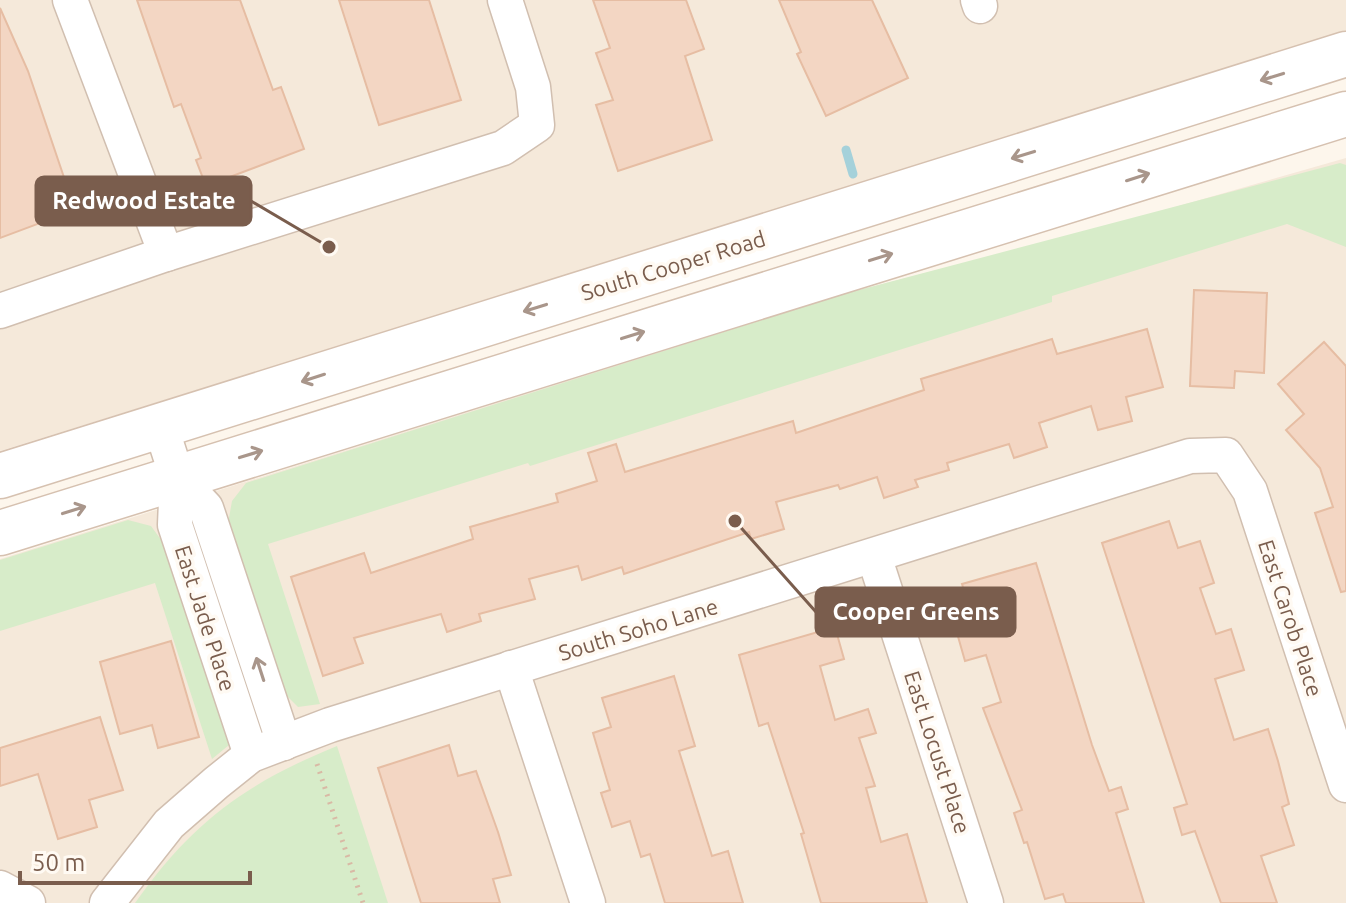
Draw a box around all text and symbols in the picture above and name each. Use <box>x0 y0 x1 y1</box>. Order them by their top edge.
one-way arrow <box>1259 71 1284 86</box>
one-way arrow <box>1011 148 1037 163</box>
one-way arrow <box>1125 169 1150 183</box>
callout: Redwood Estate <box>36 177 251 225</box>
text: Redwood Estate <box>52 187 236 214</box>
street label: South Cooper Road <box>578 225 768 305</box>
one-way arrow <box>869 249 894 264</box>
one-way arrow <box>522 301 547 316</box>
one-way arrow <box>620 327 646 342</box>
one-way arrow <box>301 371 326 386</box>
one-way arrow <box>238 446 264 461</box>
one-way arrow <box>62 501 87 516</box>
street label: East Carob Place <box>1254 536 1328 700</box>
street label: East Jade Place <box>171 542 241 694</box>
callout: Cooper Greens <box>816 588 1015 636</box>
street label: South Soho Lane <box>555 593 721 665</box>
text: Cooper Greens <box>832 598 1000 625</box>
one-way arrow <box>251 656 266 681</box>
street label: East Locust Place <box>900 668 976 836</box>
scale bar <box>20 835 250 885</box>
text: 50 m <box>32 849 85 876</box>

